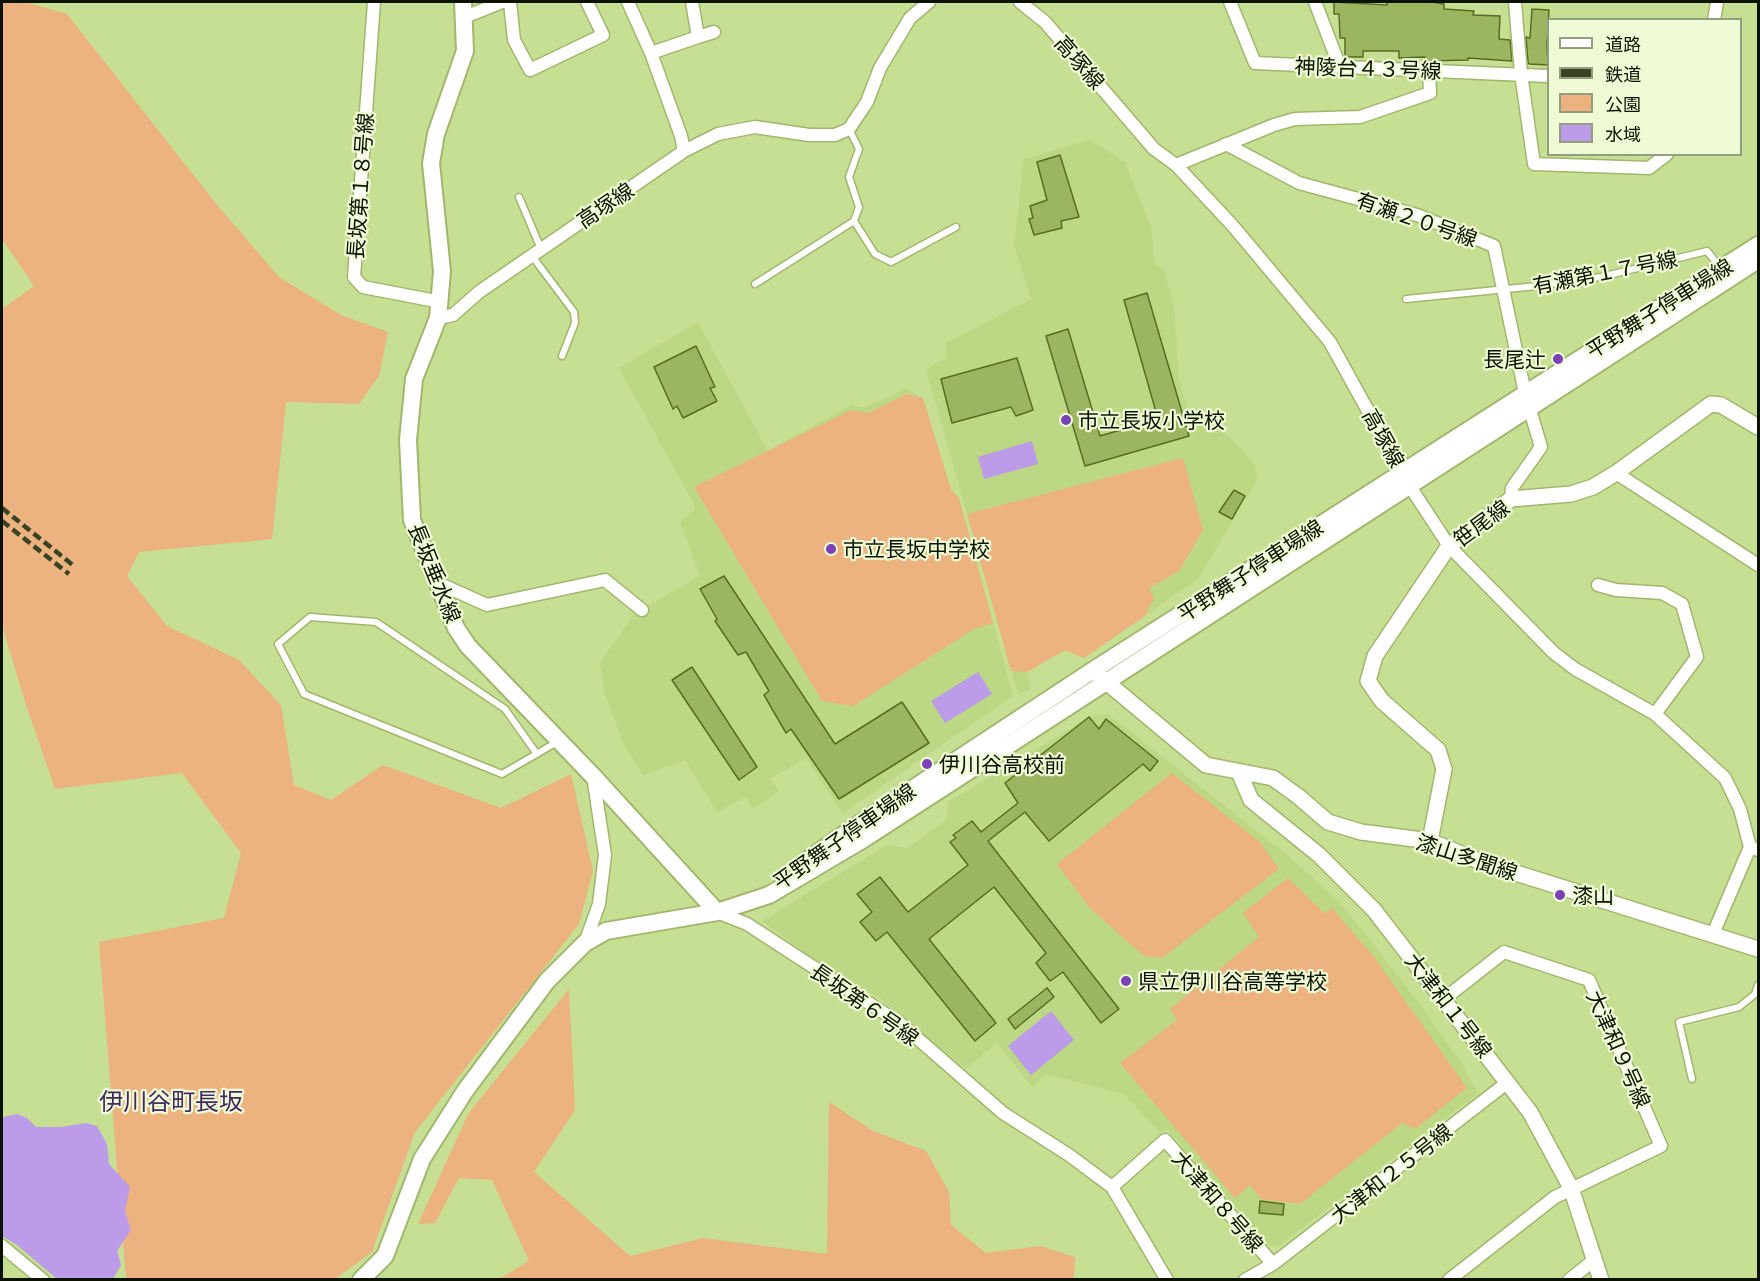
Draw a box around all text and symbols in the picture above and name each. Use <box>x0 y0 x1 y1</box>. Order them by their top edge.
legend <box>1547 18 1742 156</box>
street label: 高塚線 <box>1050 30 1110 94</box>
text: 道路 <box>1605 30 1641 56</box>
street label: 神陵台４３号線 <box>1294 53 1442 83</box>
text: 鉄道 <box>1605 60 1641 86</box>
text: 公園 <box>1605 90 1641 116</box>
street label: 長坂第１８号線 <box>342 112 378 260</box>
text: 水域 <box>1605 120 1641 146</box>
street label: 高塚線 <box>572 177 638 233</box>
street label: 有瀬２０号線 <box>1353 187 1481 251</box>
street label: 有瀬第１７号線 <box>1530 246 1680 298</box>
street label: 平野舞子停車場線 <box>1581 253 1737 363</box>
place label: 長尾辻 <box>1483 346 1546 372</box>
marker: 長尾辻 <box>1551 352 1565 366</box>
street label: 高塚線 <box>1358 404 1410 472</box>
place label: 市立長坂小学校 <box>1078 407 1225 433</box>
marker: 市立長坂小学校 <box>1059 413 1073 427</box>
street label: 笹尾線 <box>1448 494 1514 552</box>
street label: 平野舞子停車場線 <box>1173 514 1327 626</box>
street label: 長坂垂水線 <box>404 520 466 626</box>
place label: 市立長坂中学校 <box>843 536 990 562</box>
marker: 市立長坂中学校 <box>824 542 838 556</box>
place label: 伊川谷高校前 <box>939 751 1065 777</box>
marker: 伊川谷高校前 <box>920 757 934 771</box>
street label: 平野舞子停車場線 <box>768 777 920 895</box>
street label: 漆山多聞線 <box>1413 829 1521 885</box>
place label: 漆山 <box>1572 882 1614 908</box>
marker: 漆山 <box>1553 888 1567 902</box>
street label: 大津和１号線 <box>1400 948 1498 1062</box>
street label: 長坂第６号線 <box>806 958 924 1050</box>
place label: 県立伊川谷高等学校 <box>1138 968 1327 994</box>
marker: 県立伊川谷高等学校 <box>1119 974 1133 988</box>
street label: 大津和９号線 <box>1582 986 1656 1112</box>
district label: 伊川谷町長坂 <box>99 1087 243 1115</box>
street label: 大津和２５号線 <box>1325 1118 1457 1228</box>
street label: 大津和８号線 <box>1167 1145 1269 1257</box>

